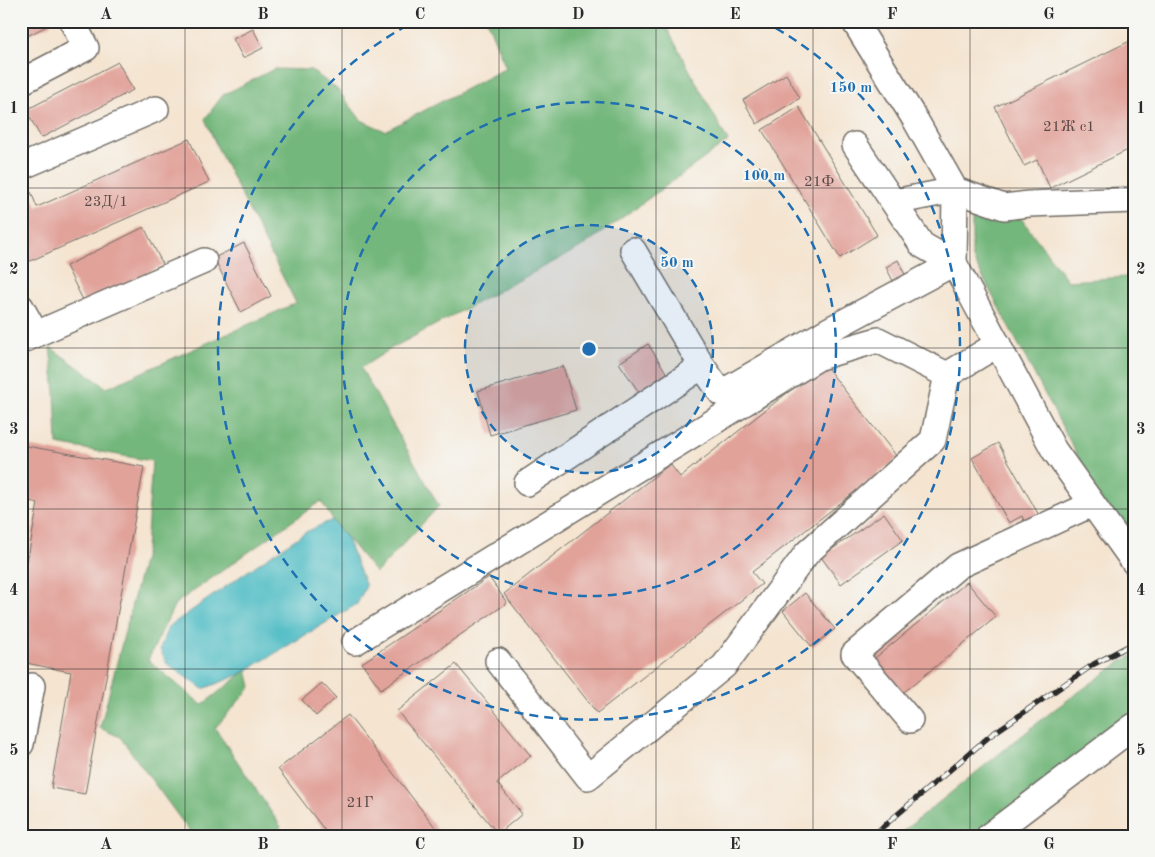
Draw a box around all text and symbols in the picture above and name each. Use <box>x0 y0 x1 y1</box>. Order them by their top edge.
text: A <box>100 7 112 23</box>
text: B <box>257 7 269 23</box>
text: C <box>415 7 425 23</box>
text: D <box>572 7 584 23</box>
text: E <box>729 7 741 23</box>
text: F <box>887 7 898 23</box>
text: G <box>1043 7 1055 23</box>
text: 150 m <box>830 81 872 96</box>
text: 1 <box>9 101 19 117</box>
text: 1 <box>1136 101 1146 117</box>
house number: 21Ж с1 <box>1043 120 1095 135</box>
text: 100 m <box>743 169 785 184</box>
house number: 21Ф <box>804 175 834 190</box>
house number: 23Д/1 <box>84 195 128 210</box>
text: 50 m <box>660 256 694 271</box>
text: 2 <box>9 262 19 278</box>
text: 2 <box>1136 262 1146 278</box>
centre of rings <box>580 340 598 358</box>
text: 3 <box>9 422 19 438</box>
text: 3 <box>1136 422 1146 438</box>
text: 4 <box>9 583 19 599</box>
text: 4 <box>1136 583 1146 599</box>
text: 5 <box>9 743 19 759</box>
text: 5 <box>1136 743 1146 759</box>
house number: 21Г <box>346 796 374 811</box>
text: A <box>100 837 112 853</box>
text: B <box>257 837 269 853</box>
text: C <box>415 837 425 853</box>
text: D <box>572 837 584 853</box>
text: E <box>729 837 741 853</box>
text: F <box>887 837 898 853</box>
text: G <box>1043 837 1055 853</box>

